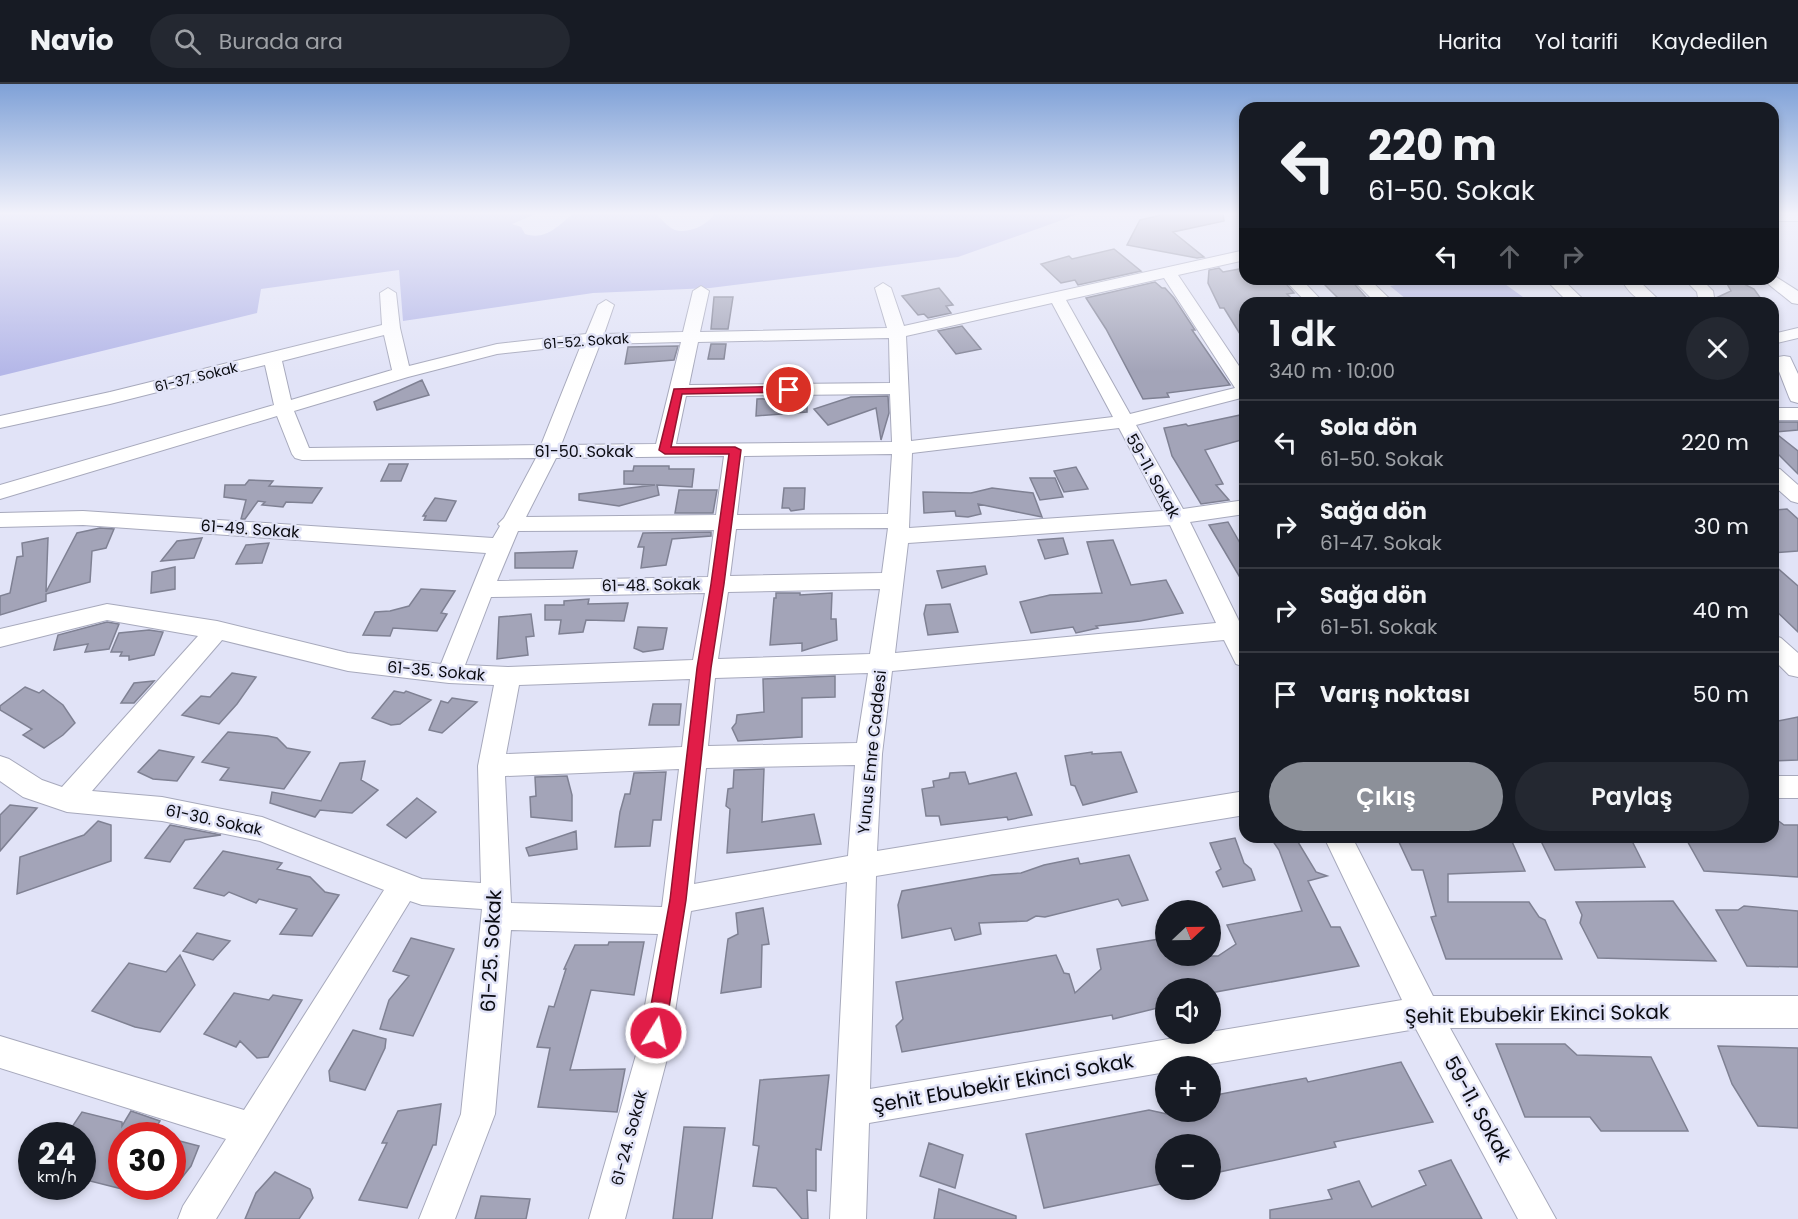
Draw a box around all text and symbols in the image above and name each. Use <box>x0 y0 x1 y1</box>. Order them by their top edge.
search box <box>150 14 570 68</box>
text: Navio <box>30 21 114 60</box>
icon: search <box>171 25 204 58</box>
text: Burada ara <box>219 26 343 57</box>
text: Harita <box>1438 27 1502 56</box>
text: Yol tarifi <box>1535 27 1618 56</box>
text: Kaydedilen <box>1651 27 1768 56</box>
text: 220 m <box>1368 116 1497 175</box>
icon: left <box>1269 126 1347 204</box>
text: 61-50. Sokak <box>1368 172 1535 209</box>
icon: left <box>1430 240 1463 273</box>
icon: ahead <box>1493 240 1526 273</box>
icon: right <box>1556 240 1589 273</box>
text: 1 dk <box>1269 308 1336 359</box>
button: close <box>1686 317 1749 380</box>
street label: 61-52. Sokak <box>543 328 630 354</box>
street label: 61-37. Sokak <box>152 357 240 397</box>
text: 340 m · 10:00 <box>1269 357 1395 385</box>
pin <box>763 364 814 415</box>
icon: arrive <box>772 373 805 406</box>
text: Sola dön <box>1320 412 1417 443</box>
icon: left <box>1269 426 1302 459</box>
text: 220 m <box>1681 427 1749 458</box>
street label: 59-11. Sokak <box>1120 429 1186 523</box>
street label: 61-50. Sokak <box>535 440 634 463</box>
text: 61-50. Sokak <box>1320 445 1443 473</box>
text: Sağa dön <box>1320 496 1427 527</box>
icon: right <box>1269 510 1302 543</box>
text: 30 m <box>1694 511 1749 542</box>
street label: 61-49. Sokak <box>200 514 301 544</box>
text: 61-47. Sokak <box>1320 529 1442 557</box>
street label: 61-48. Sokak <box>601 573 701 597</box>
text: Sağa dön <box>1320 580 1427 611</box>
icon: right <box>1269 594 1302 627</box>
text: 40 m <box>1693 595 1749 626</box>
text: 61-51. Sokak <box>1320 613 1437 641</box>
street label: 61-35. Sokak <box>386 655 487 687</box>
street label: Yunus Emre Caddesi <box>852 669 892 835</box>
icon: arrive <box>1269 678 1302 711</box>
text: Varış noktası <box>1320 679 1470 710</box>
text: 50 m <box>1693 679 1749 710</box>
button: Çıkış <box>1269 762 1503 831</box>
button: Paylaş <box>1515 762 1749 831</box>
street label: 61-30. Sokak <box>164 799 265 842</box>
street label: 61-25. Sokak <box>474 888 508 1013</box>
north arrow <box>1155 900 1221 966</box>
map controls <box>1155 900 1221 1200</box>
button: sound <box>1155 978 1221 1044</box>
street label: Şehit Ebubekir Ekinci Sokak <box>1405 998 1670 1030</box>
position arrow <box>624 1001 688 1065</box>
street label: Şehit Ebubekir Ekinci Sokak <box>870 1046 1136 1120</box>
street label: 59-11. Sokak <box>1437 1051 1519 1168</box>
button: + <box>1155 1056 1221 1122</box>
street label: 61-24. Sokak <box>605 1087 653 1188</box>
speed limit sign: 30 <box>108 1122 186 1200</box>
text: 24 <box>38 1132 76 1175</box>
button: − <box>1155 1134 1221 1200</box>
text: km/h <box>37 1166 77 1187</box>

